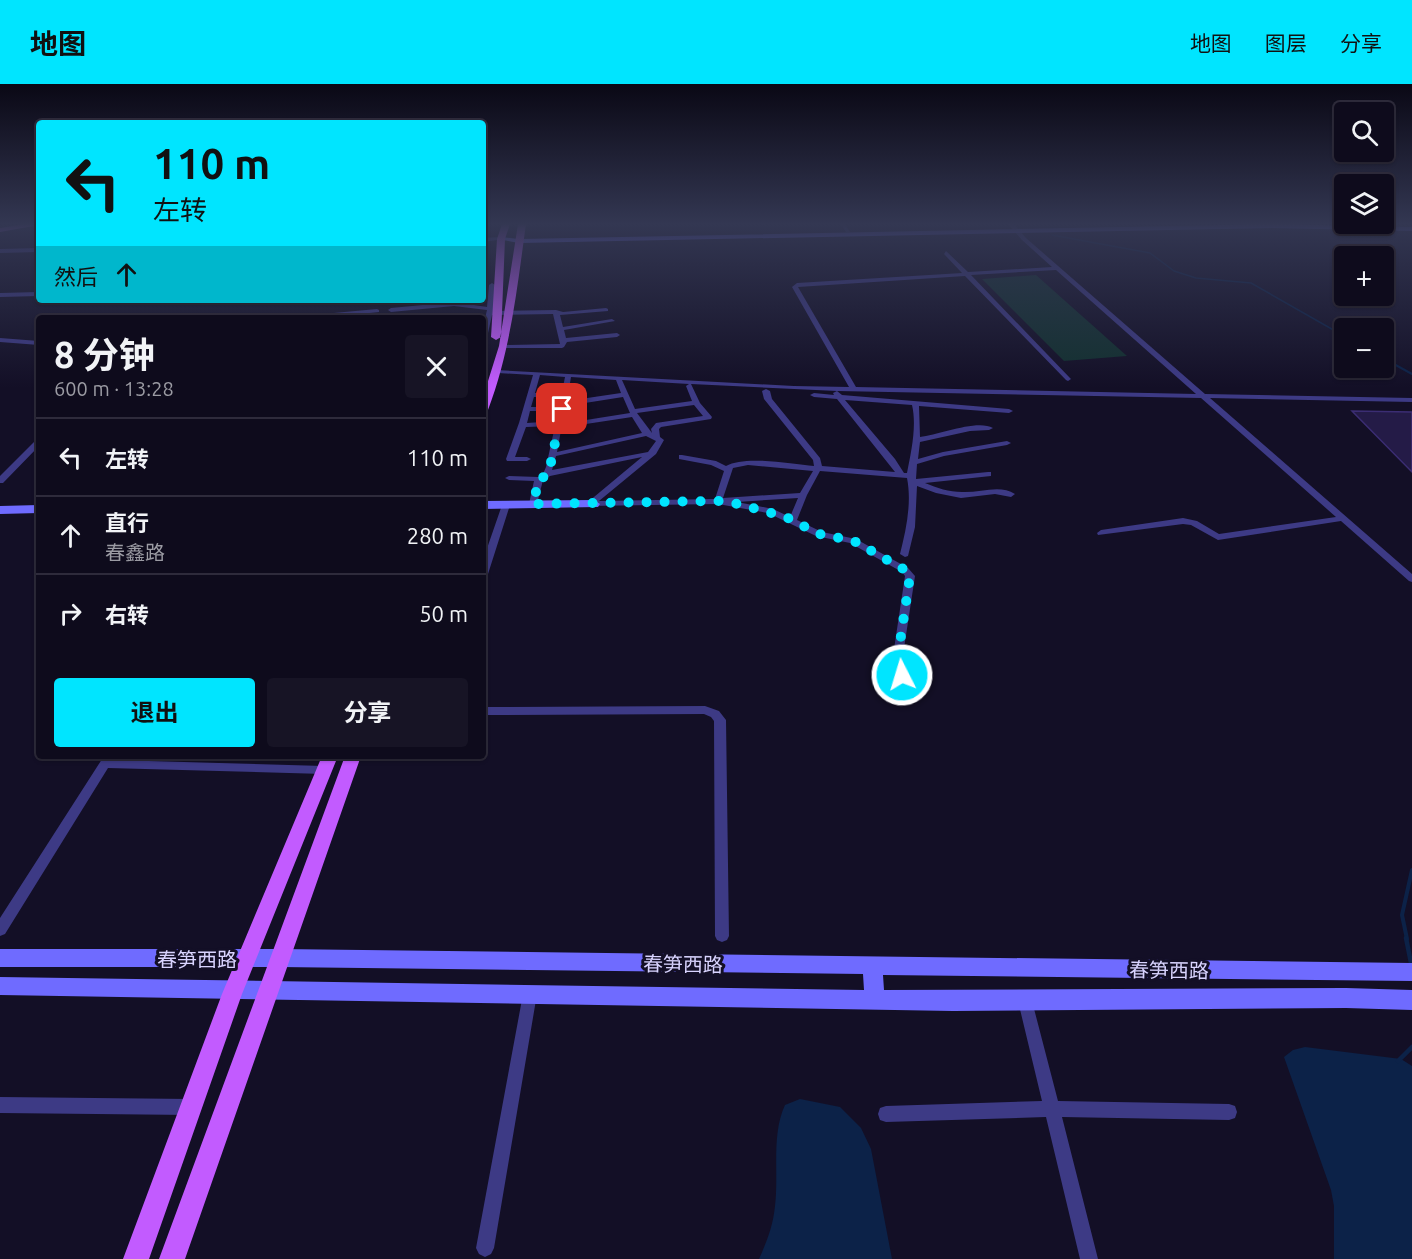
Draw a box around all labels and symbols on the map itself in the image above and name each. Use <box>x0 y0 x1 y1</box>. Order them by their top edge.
pin <box>536 383 587 434</box>
position arrow <box>870 643 934 707</box>
street label: 春笋西路 <box>157 948 237 971</box>
street label: 春笋西路 <box>643 952 723 976</box>
street label: 春笋西路 <box>1129 958 1209 982</box>

